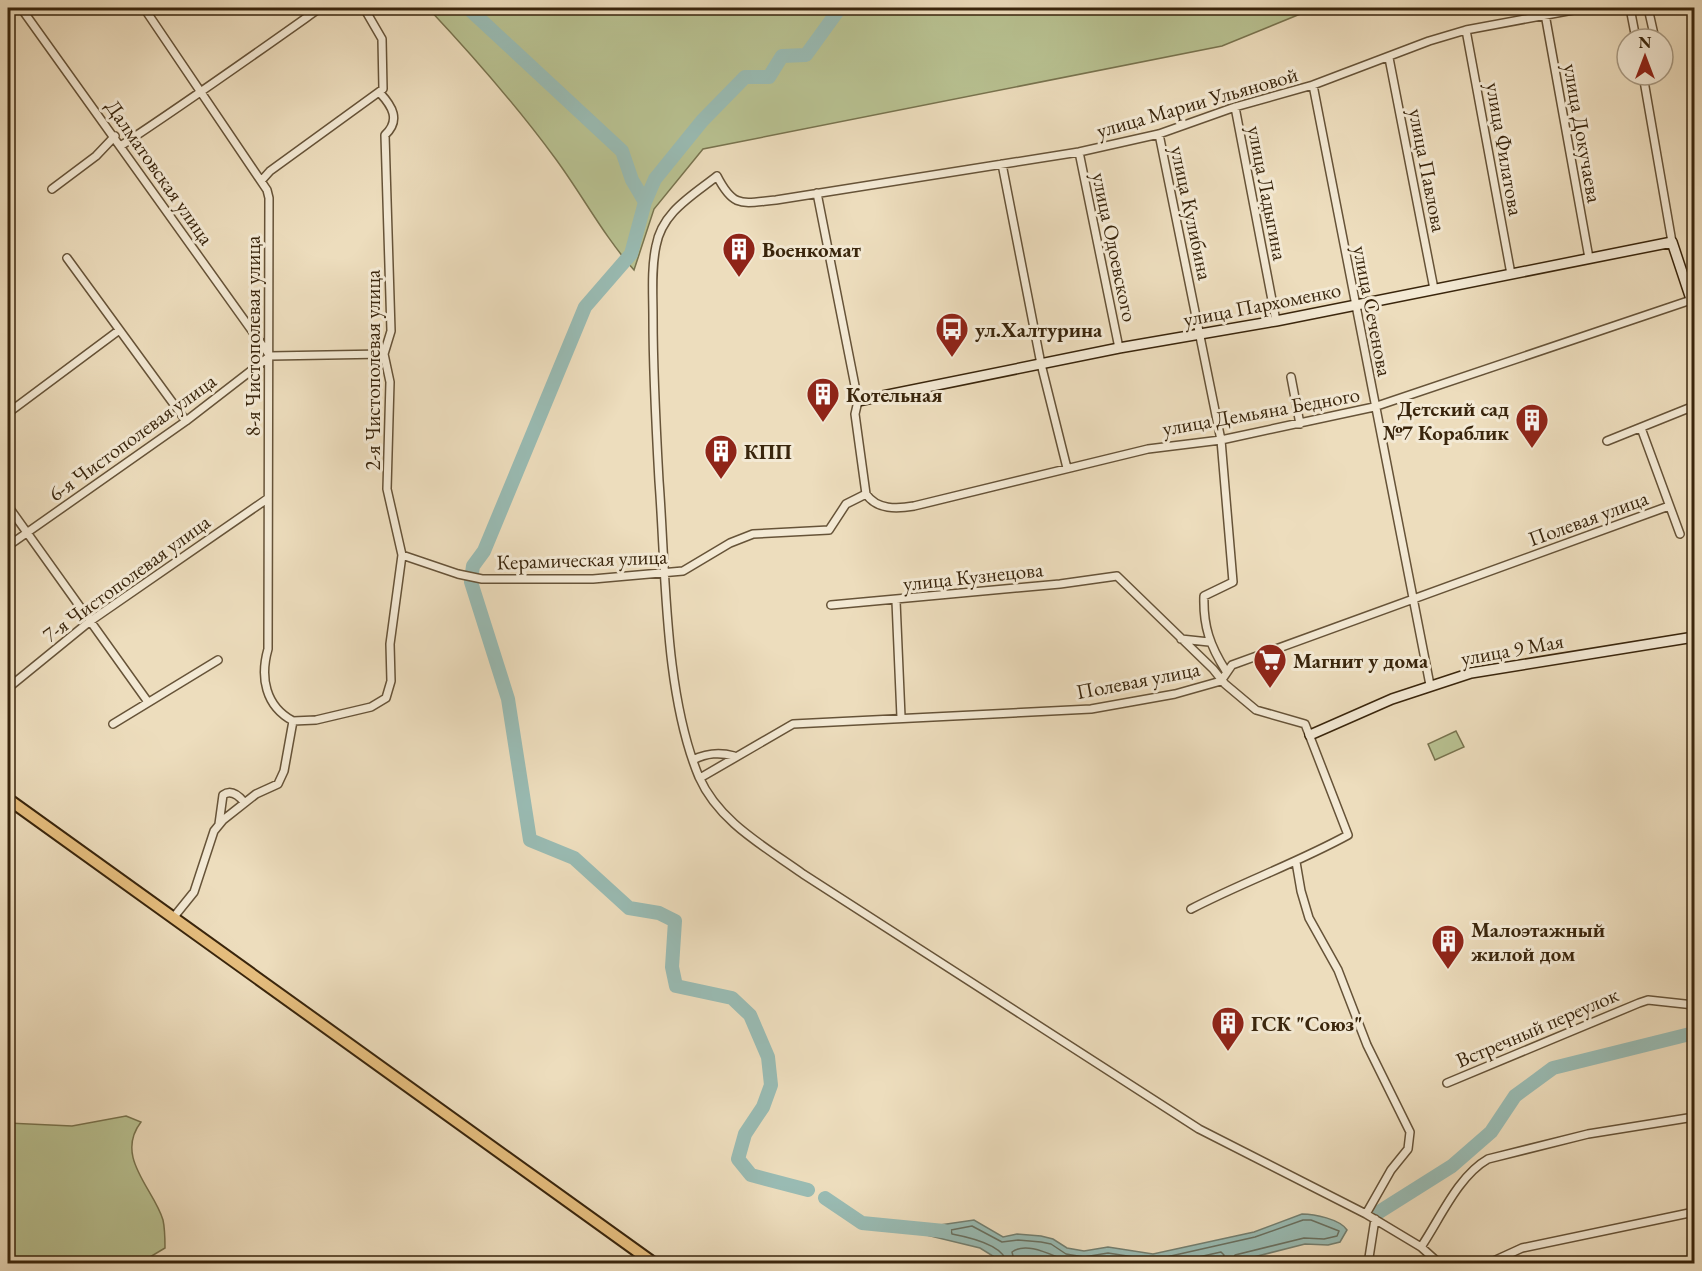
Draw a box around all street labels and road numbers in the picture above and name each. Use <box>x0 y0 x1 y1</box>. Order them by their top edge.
street label: улица Марии Ульяновой <box>1093 60 1301 144</box>
street label: улица Докучаева <box>1557 61 1609 205</box>
street label: улица Филатова <box>1480 80 1530 218</box>
street label: Далматовская улица <box>100 94 221 251</box>
street label: улица Павлова <box>1403 106 1453 235</box>
street label: улица Ладыгина <box>1242 123 1294 263</box>
street label: улица Кулибина <box>1165 143 1220 283</box>
street label: улица Одоевского <box>1086 170 1144 324</box>
street label: 8-я Чистополевая улица <box>239 235 266 436</box>
street label: улица Сеченова <box>1347 243 1399 379</box>
street label: 2-я Чистополевая улица <box>359 269 386 470</box>
street label: улица Пархоменко <box>1181 275 1343 333</box>
street label: 6-я Чистополевая улица <box>43 367 222 507</box>
street label: улица Демьяна Бедного <box>1160 380 1362 442</box>
street label: Полевая улица <box>1524 484 1652 552</box>
street label: 7-я Чистополевая улица <box>37 508 216 648</box>
street label: Керамическая улица <box>496 543 669 575</box>
street label: улица Кузнецова <box>902 555 1045 597</box>
street label: улица 9 Мая <box>1459 627 1565 671</box>
street label: Полевая улица <box>1074 655 1203 705</box>
street label: Встречный переулок <box>1452 981 1622 1073</box>

